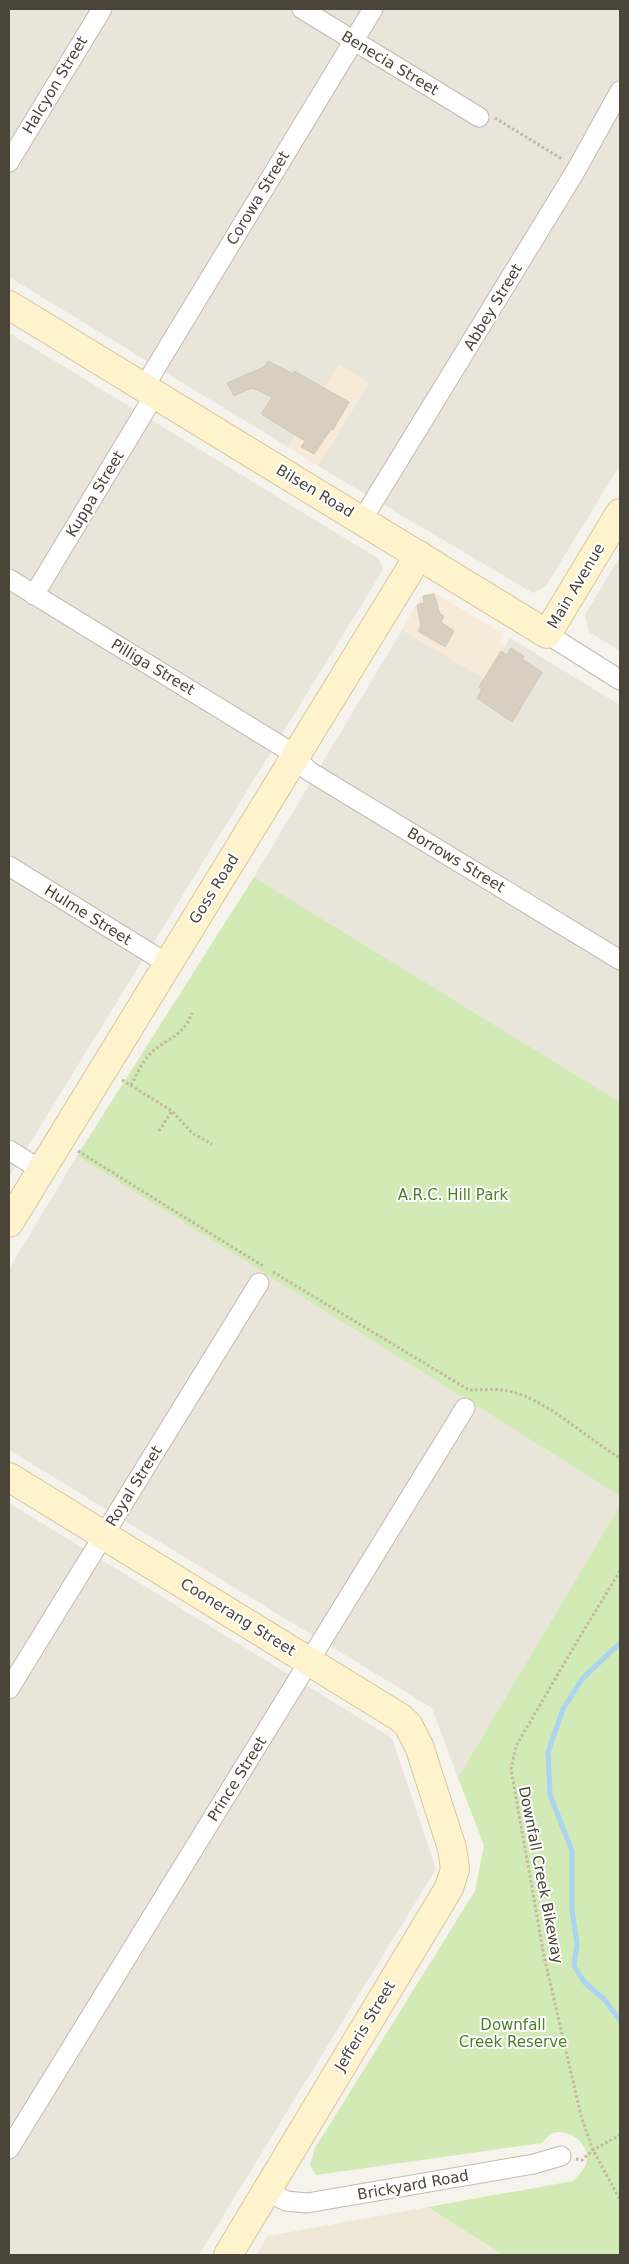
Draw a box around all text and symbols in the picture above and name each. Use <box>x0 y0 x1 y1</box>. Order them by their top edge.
street label: Benecia Street <box>338 27 442 99</box>
street label: Halcyon Street <box>19 33 91 137</box>
street label: Corowa Street <box>223 148 293 248</box>
street label: Abbey Street <box>460 260 526 354</box>
street label: Kuppa Street <box>62 448 128 540</box>
street label: Bilsen Road <box>273 461 357 521</box>
street label: Main Avenue <box>543 540 609 632</box>
street label: Pilliga Street <box>108 635 198 699</box>
street label: Borrows Street <box>404 824 508 896</box>
street label: Goss Road <box>185 851 243 927</box>
street label: Hulme Street <box>41 881 135 949</box>
park label: A.R.C. Hill Park <box>398 1186 509 1204</box>
street label: Royal Street <box>102 1442 166 1530</box>
street label: Coonerang Street <box>177 1574 299 1660</box>
street label: Prince Street <box>204 1733 270 1825</box>
street label: Downfall Creek Bikeway <box>515 1785 567 1965</box>
street label: Jefferis Street <box>331 1978 399 2075</box>
park label: Downfall Creek Reserve <box>459 2016 567 2051</box>
street label: Brickyard Road <box>356 2166 470 2204</box>

